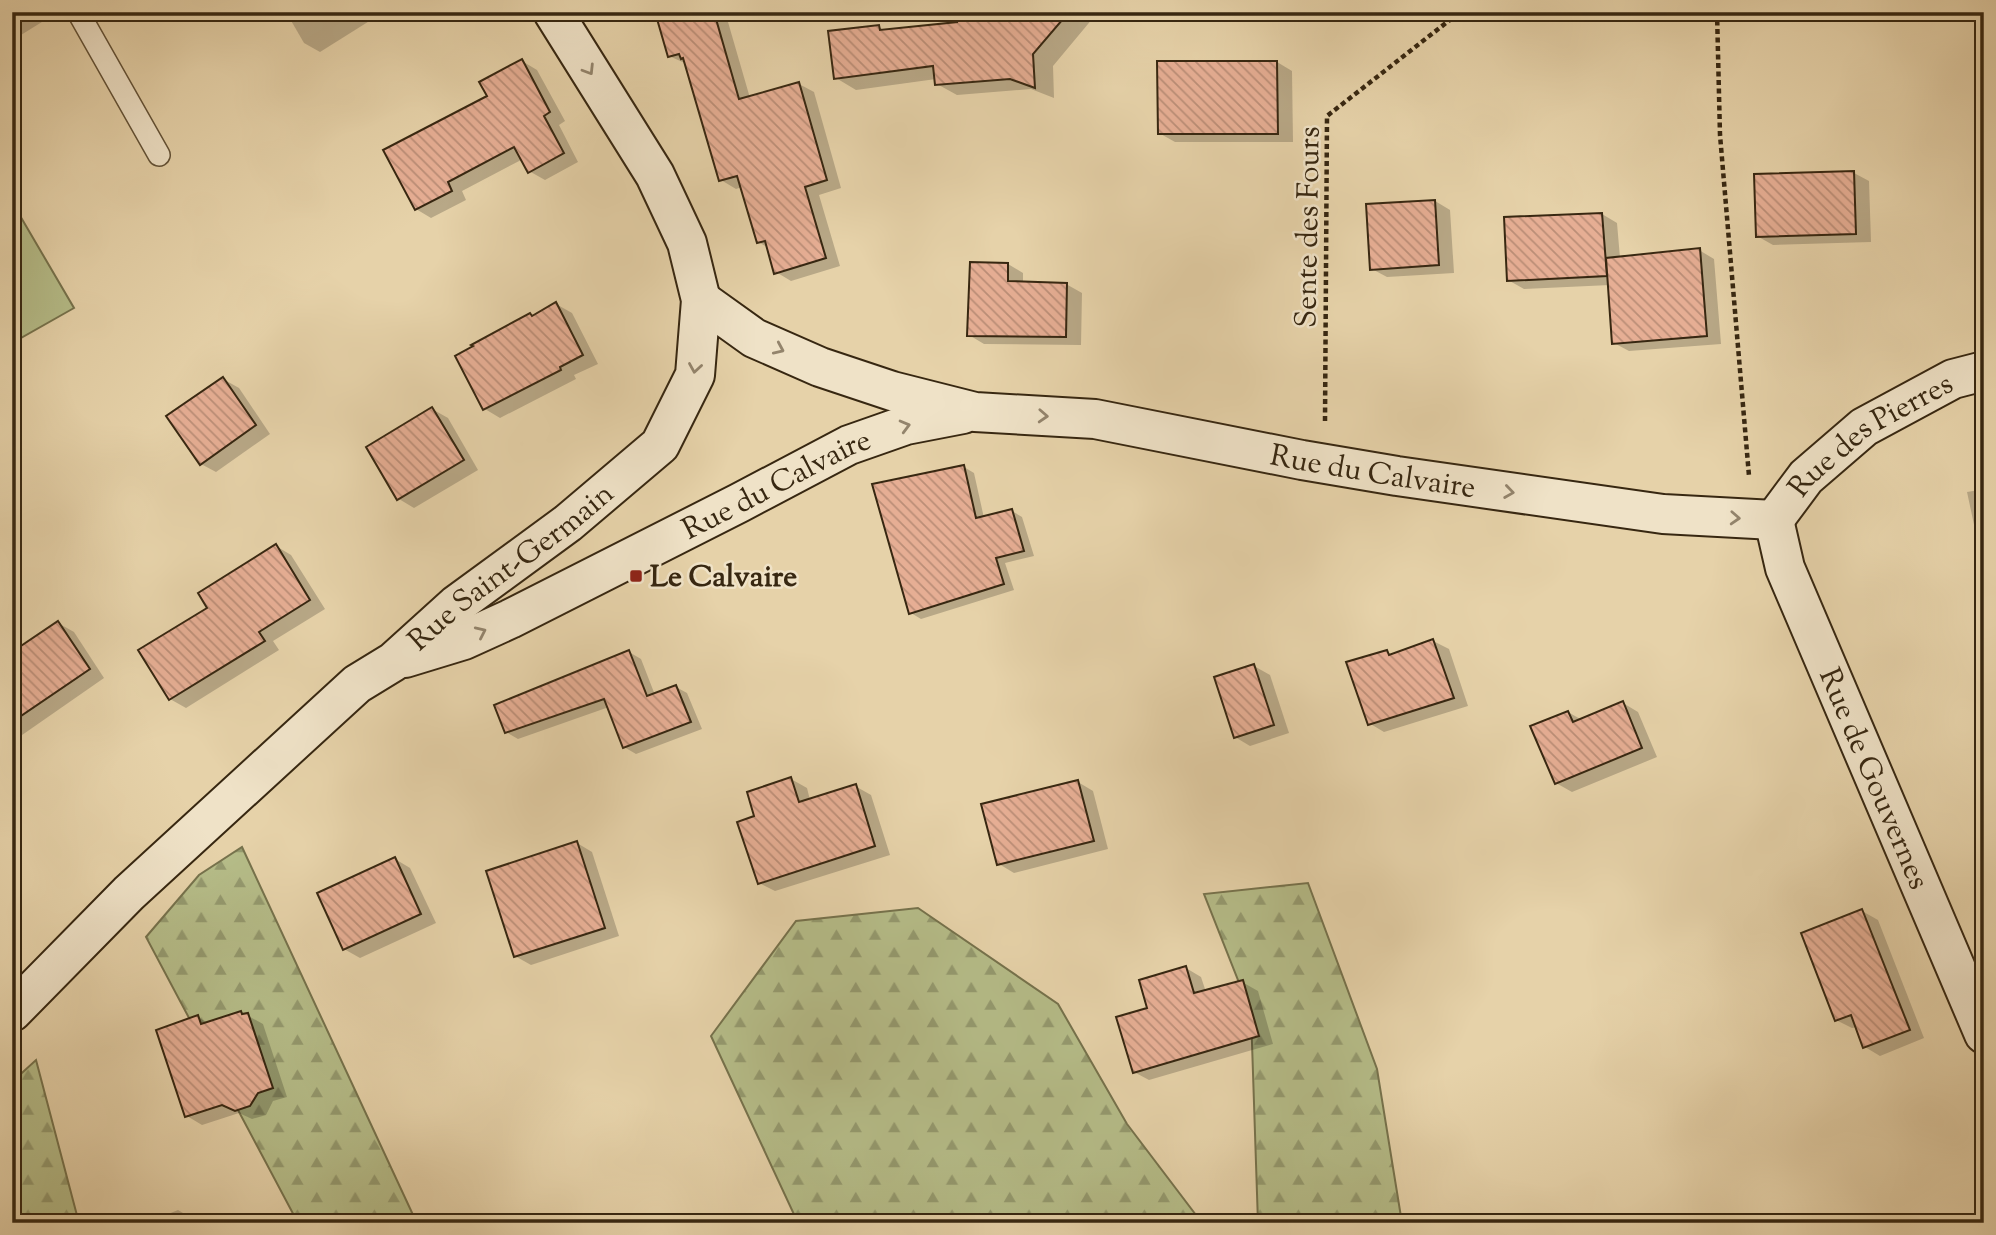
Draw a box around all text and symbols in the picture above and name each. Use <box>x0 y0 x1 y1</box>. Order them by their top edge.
one-way arrow <box>581 63 594 76</box>
street label: Sente des Fours <box>1286 126 1333 328</box>
one-way arrow <box>772 341 785 355</box>
one-way arrow <box>688 362 703 374</box>
street label: Rue des Pierres <box>1779 364 1962 507</box>
one-way arrow <box>1038 408 1049 423</box>
street label: Rue du Calvaire <box>675 420 877 552</box>
one-way arrow <box>899 420 911 435</box>
street label: Rue du Calvaire <box>1266 435 1478 511</box>
street label: Rue Saint-Germain <box>400 474 625 662</box>
one-way arrow <box>1503 484 1515 499</box>
one-way arrow <box>1730 510 1741 525</box>
place label: Le Calvaire <box>650 557 797 600</box>
marker: Le Calvaire <box>628 568 644 584</box>
one-way arrow <box>474 627 486 641</box>
street label: Rue de Gouvernes <box>1806 662 1939 897</box>

